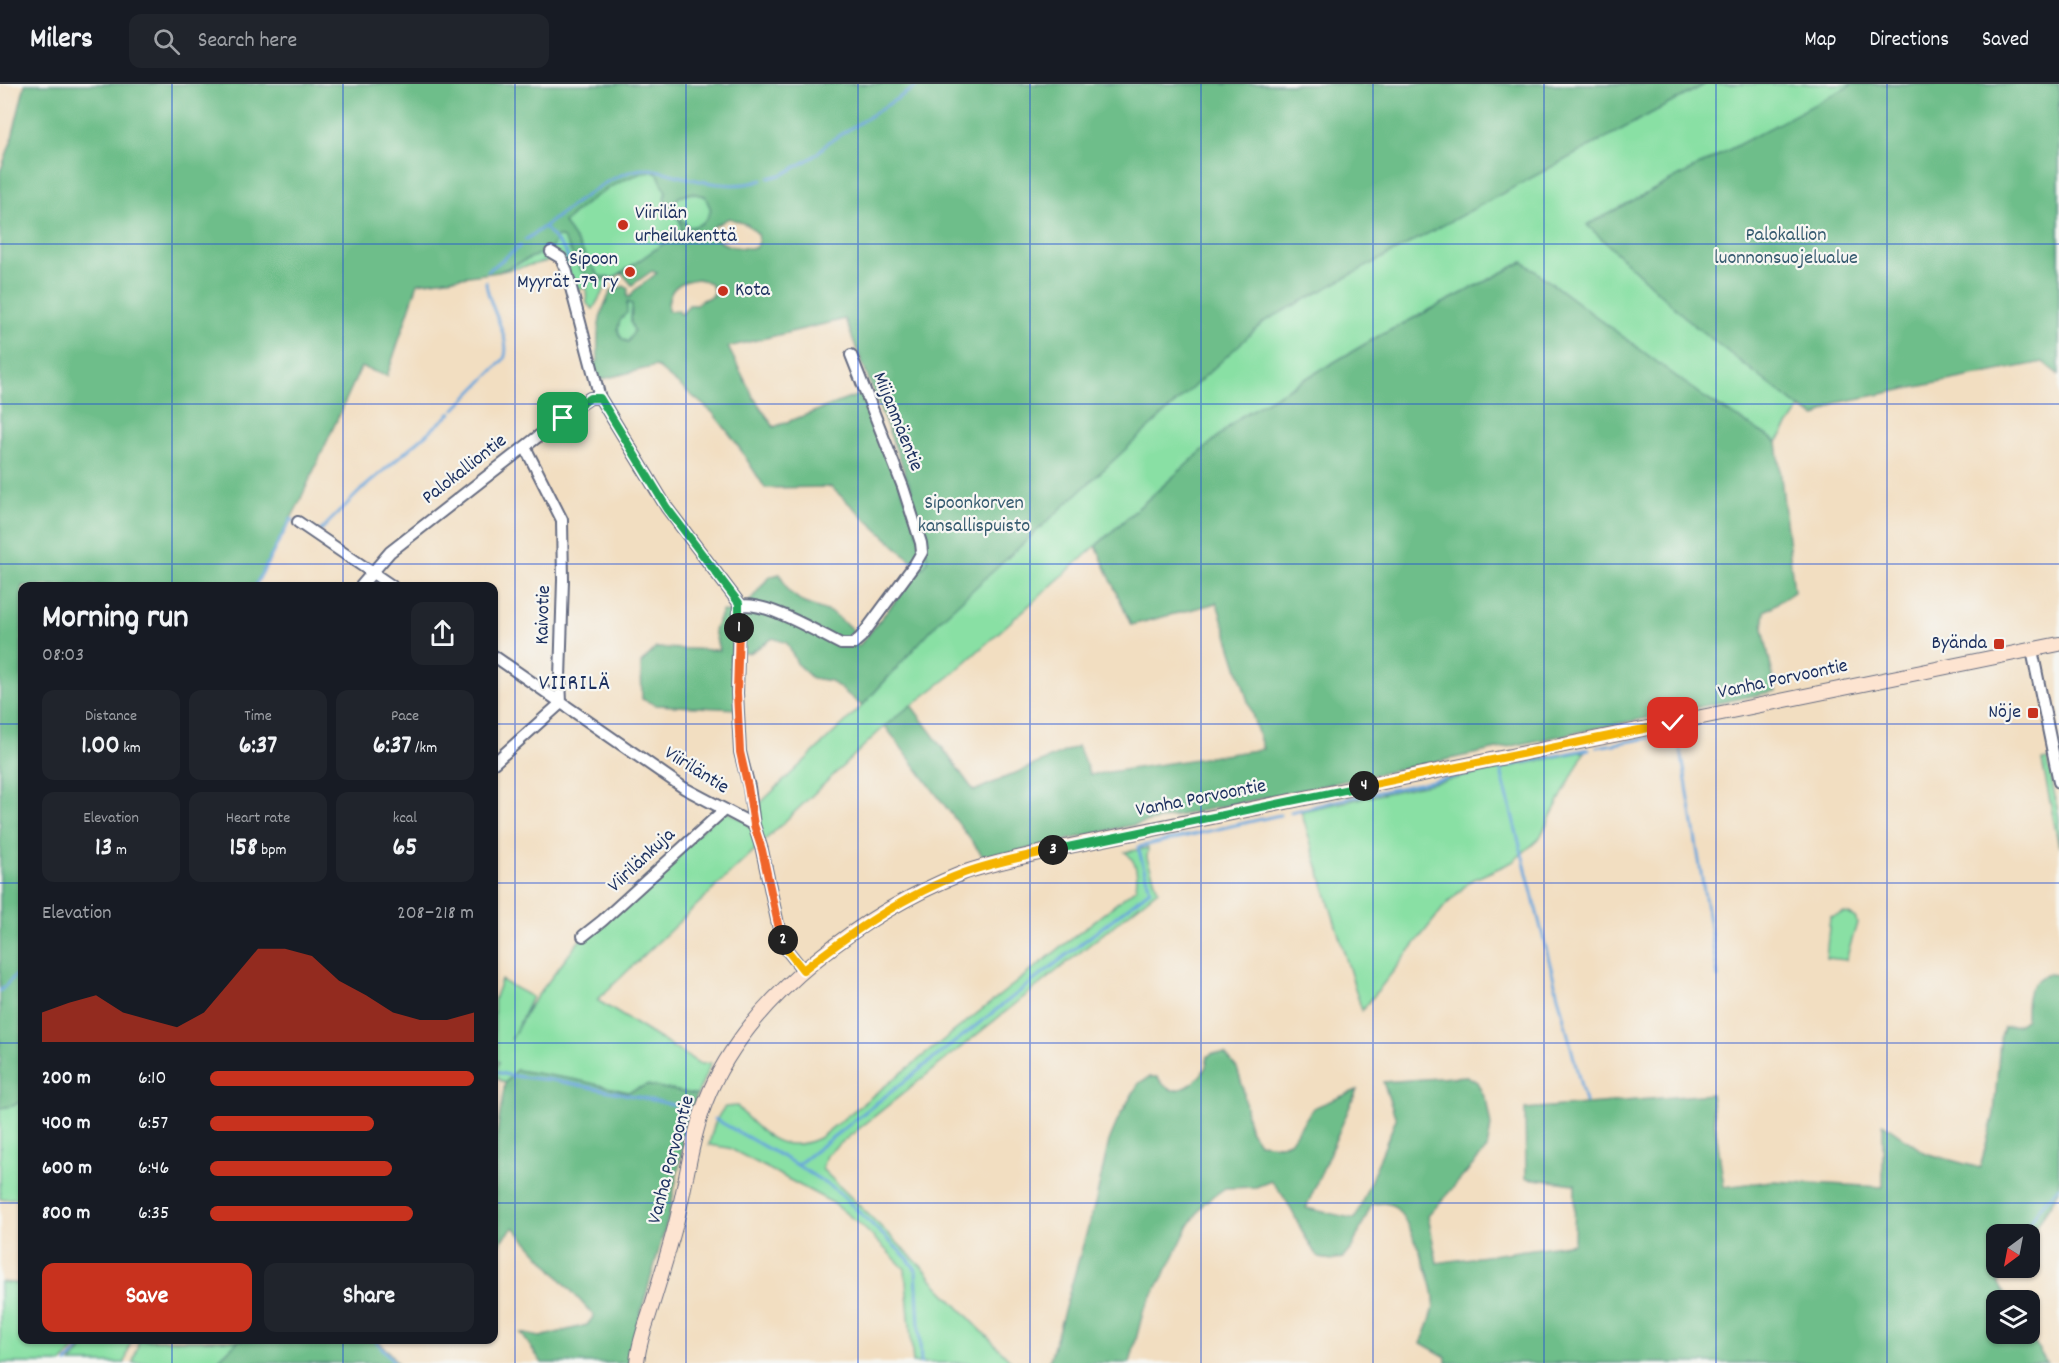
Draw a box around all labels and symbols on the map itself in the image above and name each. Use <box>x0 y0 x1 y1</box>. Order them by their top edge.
place label: Viirilän urheilukenttä <box>635 200 737 251</box>
marker: Viirilän urheilukenttä <box>616 218 630 232</box>
park label: Palokallion luonnonsuojelualue <box>1714 222 1858 273</box>
place label: Sipoon Myyrät -79 ry <box>517 246 619 297</box>
marker: Sipoon Myyrät -79 ry <box>623 265 637 279</box>
place label: Kota <box>735 277 771 305</box>
marker: Kota <box>716 284 730 298</box>
street label: Miijanmäentie <box>864 368 930 476</box>
pin <box>537 392 588 443</box>
street label: Palokalliontie <box>417 428 514 512</box>
park label: Sipoonkorven kansallispuisto <box>918 490 1030 541</box>
street label: Kaivotie <box>529 585 559 645</box>
pin: 1 <box>724 613 754 643</box>
place label: Byända <box>1931 630 1988 658</box>
marker: Byända <box>1992 637 2006 651</box>
street label: Vanha Porvoontie <box>1716 653 1851 707</box>
district label: VIIRILÄ <box>539 669 611 700</box>
pin <box>1647 697 1698 748</box>
place label: Nöje <box>1988 699 2021 727</box>
marker: Nöje <box>2026 706 2040 720</box>
street label: Viiriläntie <box>658 740 734 802</box>
pin: 4 <box>1349 771 1379 801</box>
street label: Vanha Porvoontie <box>1134 773 1269 825</box>
street label: Viirilänkuja <box>602 822 683 900</box>
pin: 3 <box>1038 835 1068 865</box>
pin: 2 <box>768 925 798 955</box>
street label: Vanha Porvoontie <box>641 1092 703 1227</box>
north arrow <box>1986 1224 2040 1278</box>

